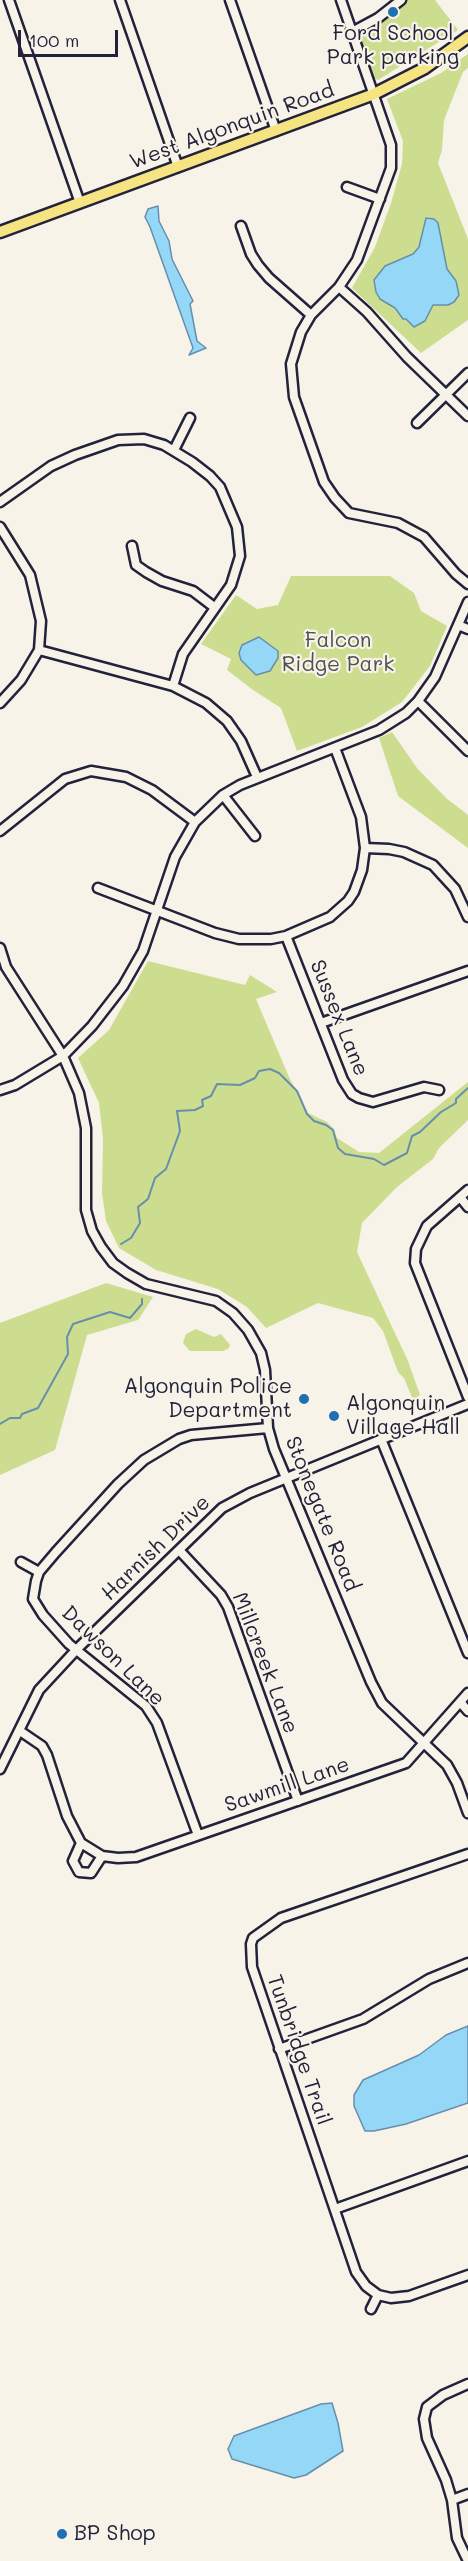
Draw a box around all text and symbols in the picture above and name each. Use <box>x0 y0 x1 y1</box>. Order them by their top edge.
marker: Ford School Park parking <box>386 5 400 19</box>
scale bar <box>21 18 122 56</box>
place label: Ford School Park parking <box>327 21 459 71</box>
text: 100 m <box>29 28 79 52</box>
street label: West Algonquin Road <box>126 77 338 175</box>
park label: Falcon Ridge Park <box>282 628 394 678</box>
street label: Sussex Lane <box>304 956 374 1080</box>
place label: Algonquin Police Department <box>124 1374 292 1424</box>
place label: Algonquin Village Hall <box>346 1391 460 1441</box>
marker: Algonquin Police Department <box>297 1392 311 1406</box>
marker: Algonquin Village Hall <box>327 1409 341 1423</box>
street label: Stonegate Road <box>279 1433 365 1595</box>
street label: Harnish Drive <box>97 1490 215 1606</box>
street label: Millcreek Lane <box>226 1589 304 1737</box>
street label: Dawson Lane <box>56 1601 170 1711</box>
street label: Sawmill Lane <box>221 1752 353 1818</box>
street label: Tunbridge Trail <box>261 1971 337 2129</box>
place label: BP Shop <box>74 2521 156 2547</box>
marker: BP Shop <box>55 2527 69 2541</box>

